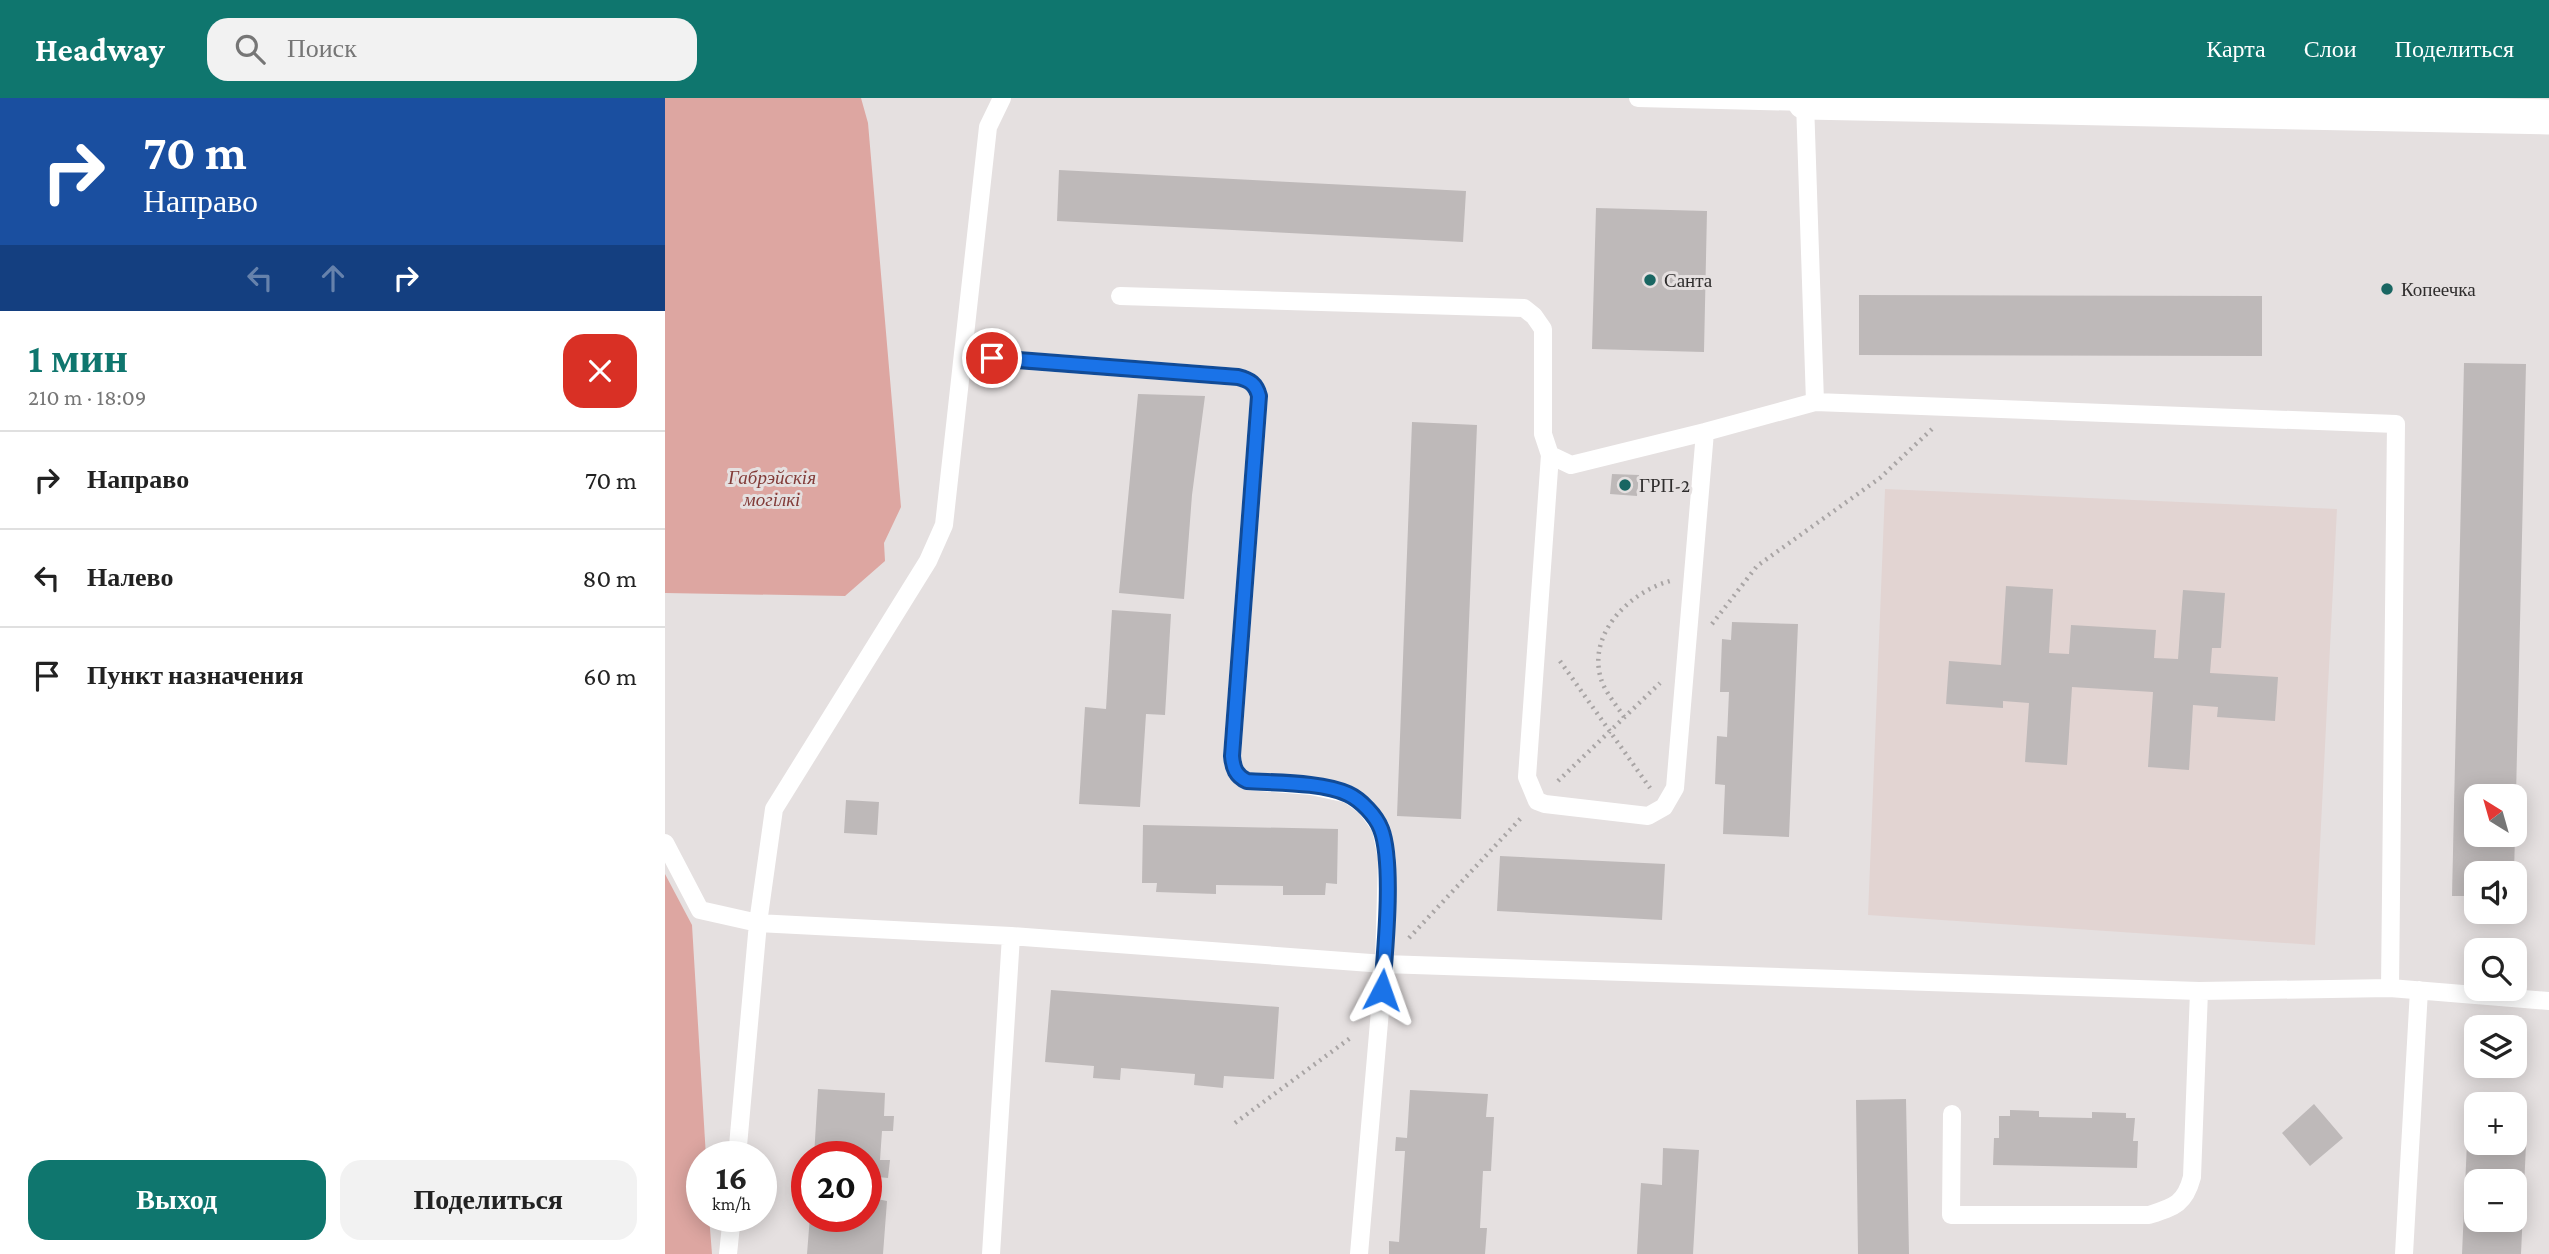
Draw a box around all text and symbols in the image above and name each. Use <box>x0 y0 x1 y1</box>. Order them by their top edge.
search box <box>207 18 697 81</box>
icon: search <box>231 30 269 68</box>
text: Headway <box>35 31 165 68</box>
text: Поиск <box>287 34 357 63</box>
text: Карта <box>2206 35 2266 62</box>
text: Слои <box>2304 35 2357 62</box>
text: Поделиться <box>2395 35 2514 62</box>
text: 70 m <box>143 125 247 180</box>
icon: right <box>28 126 119 217</box>
text: Направо <box>143 183 258 219</box>
icon: left <box>241 259 279 297</box>
icon: ahead <box>314 259 352 297</box>
icon: right <box>387 259 425 297</box>
place label: Санта <box>1664 270 1713 291</box>
marker: Санта <box>1642 272 1658 288</box>
place label: Копеечка <box>2401 279 2476 300</box>
marker: Копеечка <box>2379 281 2395 297</box>
pin <box>962 328 1022 388</box>
text: 1 мин <box>28 334 128 381</box>
button: close <box>563 334 637 408</box>
icon: arrive <box>973 339 1011 377</box>
text: 210 m · 18:09 <box>28 384 147 410</box>
icon: right <box>28 461 66 499</box>
text: Направо <box>87 465 189 494</box>
text: 70 m <box>585 466 637 495</box>
park label: Габрэйскія могілкі <box>727 467 816 510</box>
place label: ГРП-2 <box>1639 475 1690 496</box>
marker: ГРП-2 <box>1617 477 1633 493</box>
icon: left <box>28 559 66 597</box>
text: Налево <box>87 563 173 592</box>
text: 80 m <box>583 564 637 593</box>
icon: arrive <box>28 657 66 695</box>
text: Пункт назначения <box>87 661 304 690</box>
text: 60 m <box>583 662 637 691</box>
north arrow <box>2464 784 2527 847</box>
map controls <box>2464 784 2527 1232</box>
button: sound <box>2464 861 2527 924</box>
button: search <box>2464 938 2527 1001</box>
position arrow <box>1345 953 1419 1027</box>
button: layers <box>2464 1015 2527 1078</box>
button: + <box>2464 1092 2527 1155</box>
speed limit sign: 20 <box>791 1141 882 1232</box>
text: 16 <box>715 1158 748 1197</box>
button: Выход <box>28 1160 326 1240</box>
button: Поделиться <box>340 1160 637 1240</box>
button: − <box>2464 1169 2527 1232</box>
text: km/h <box>712 1194 751 1214</box>

